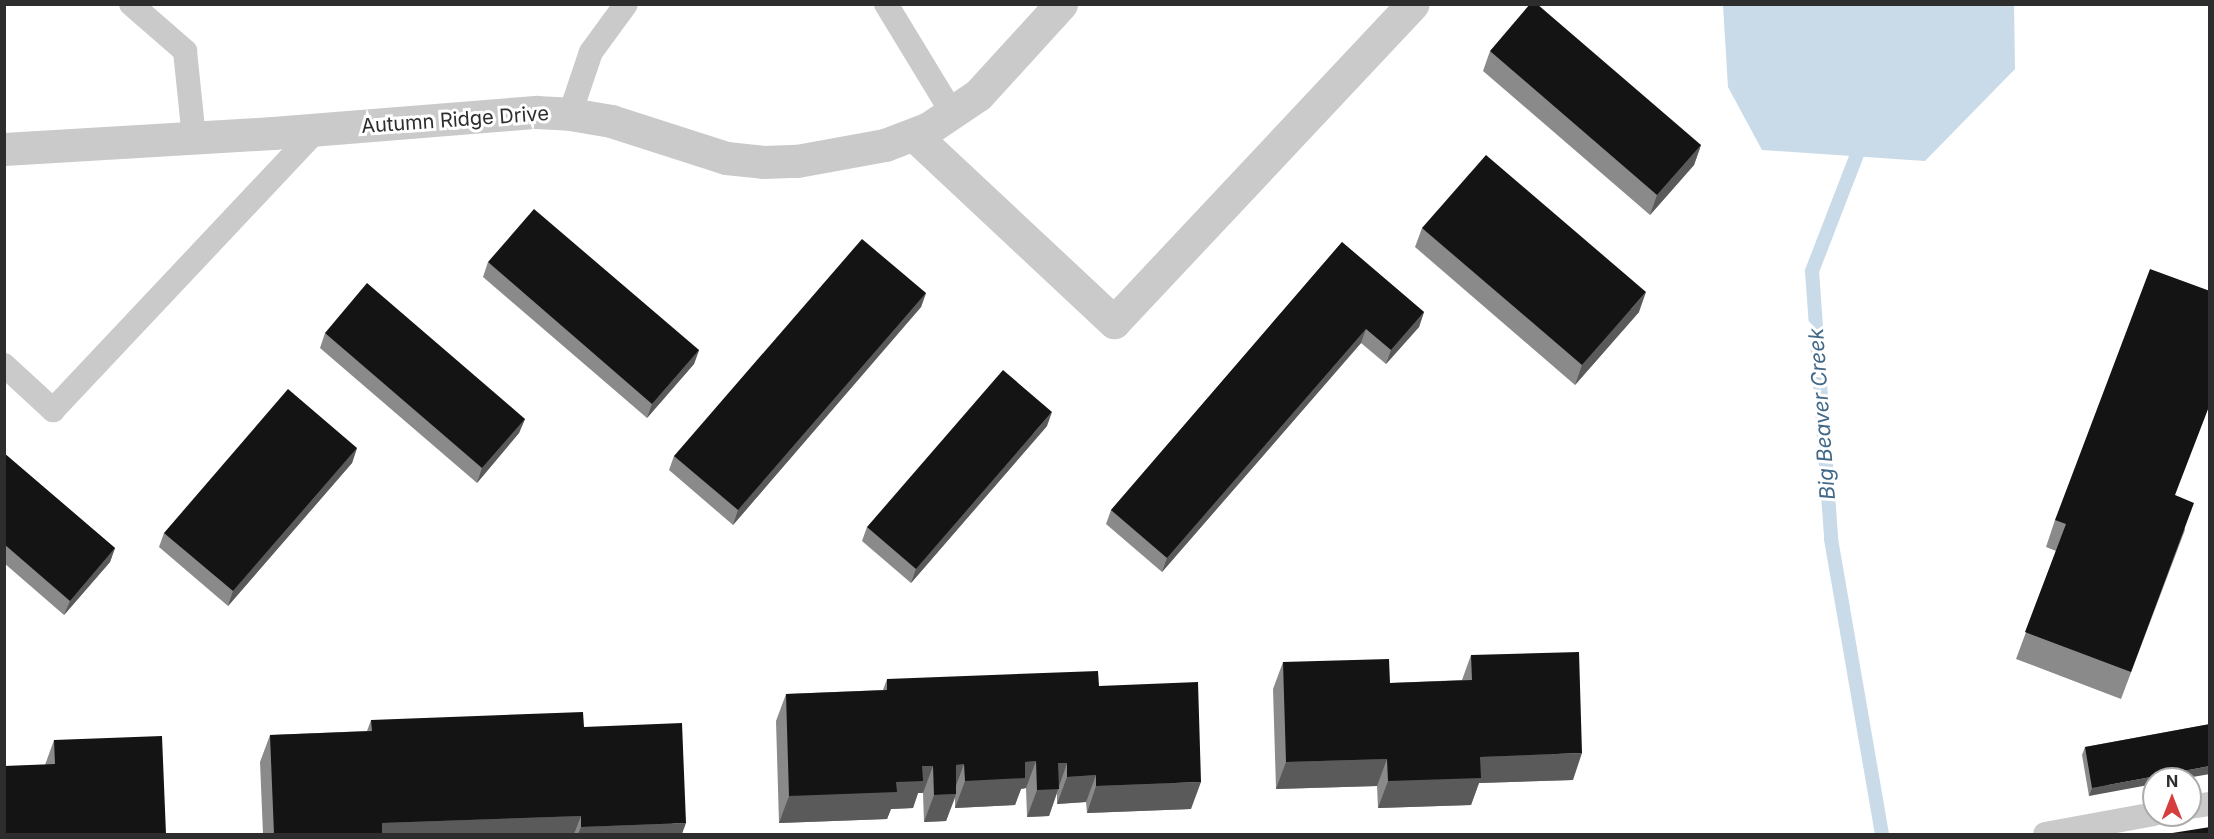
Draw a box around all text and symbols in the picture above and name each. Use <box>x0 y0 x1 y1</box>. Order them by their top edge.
street label: Autumn Ridge Drive <box>360 101 550 139</box>
water label: Big Beaver Creek <box>1803 327 1841 501</box>
north arrow <box>2142 767 2202 827</box>
text: N <box>2166 771 2178 791</box>

